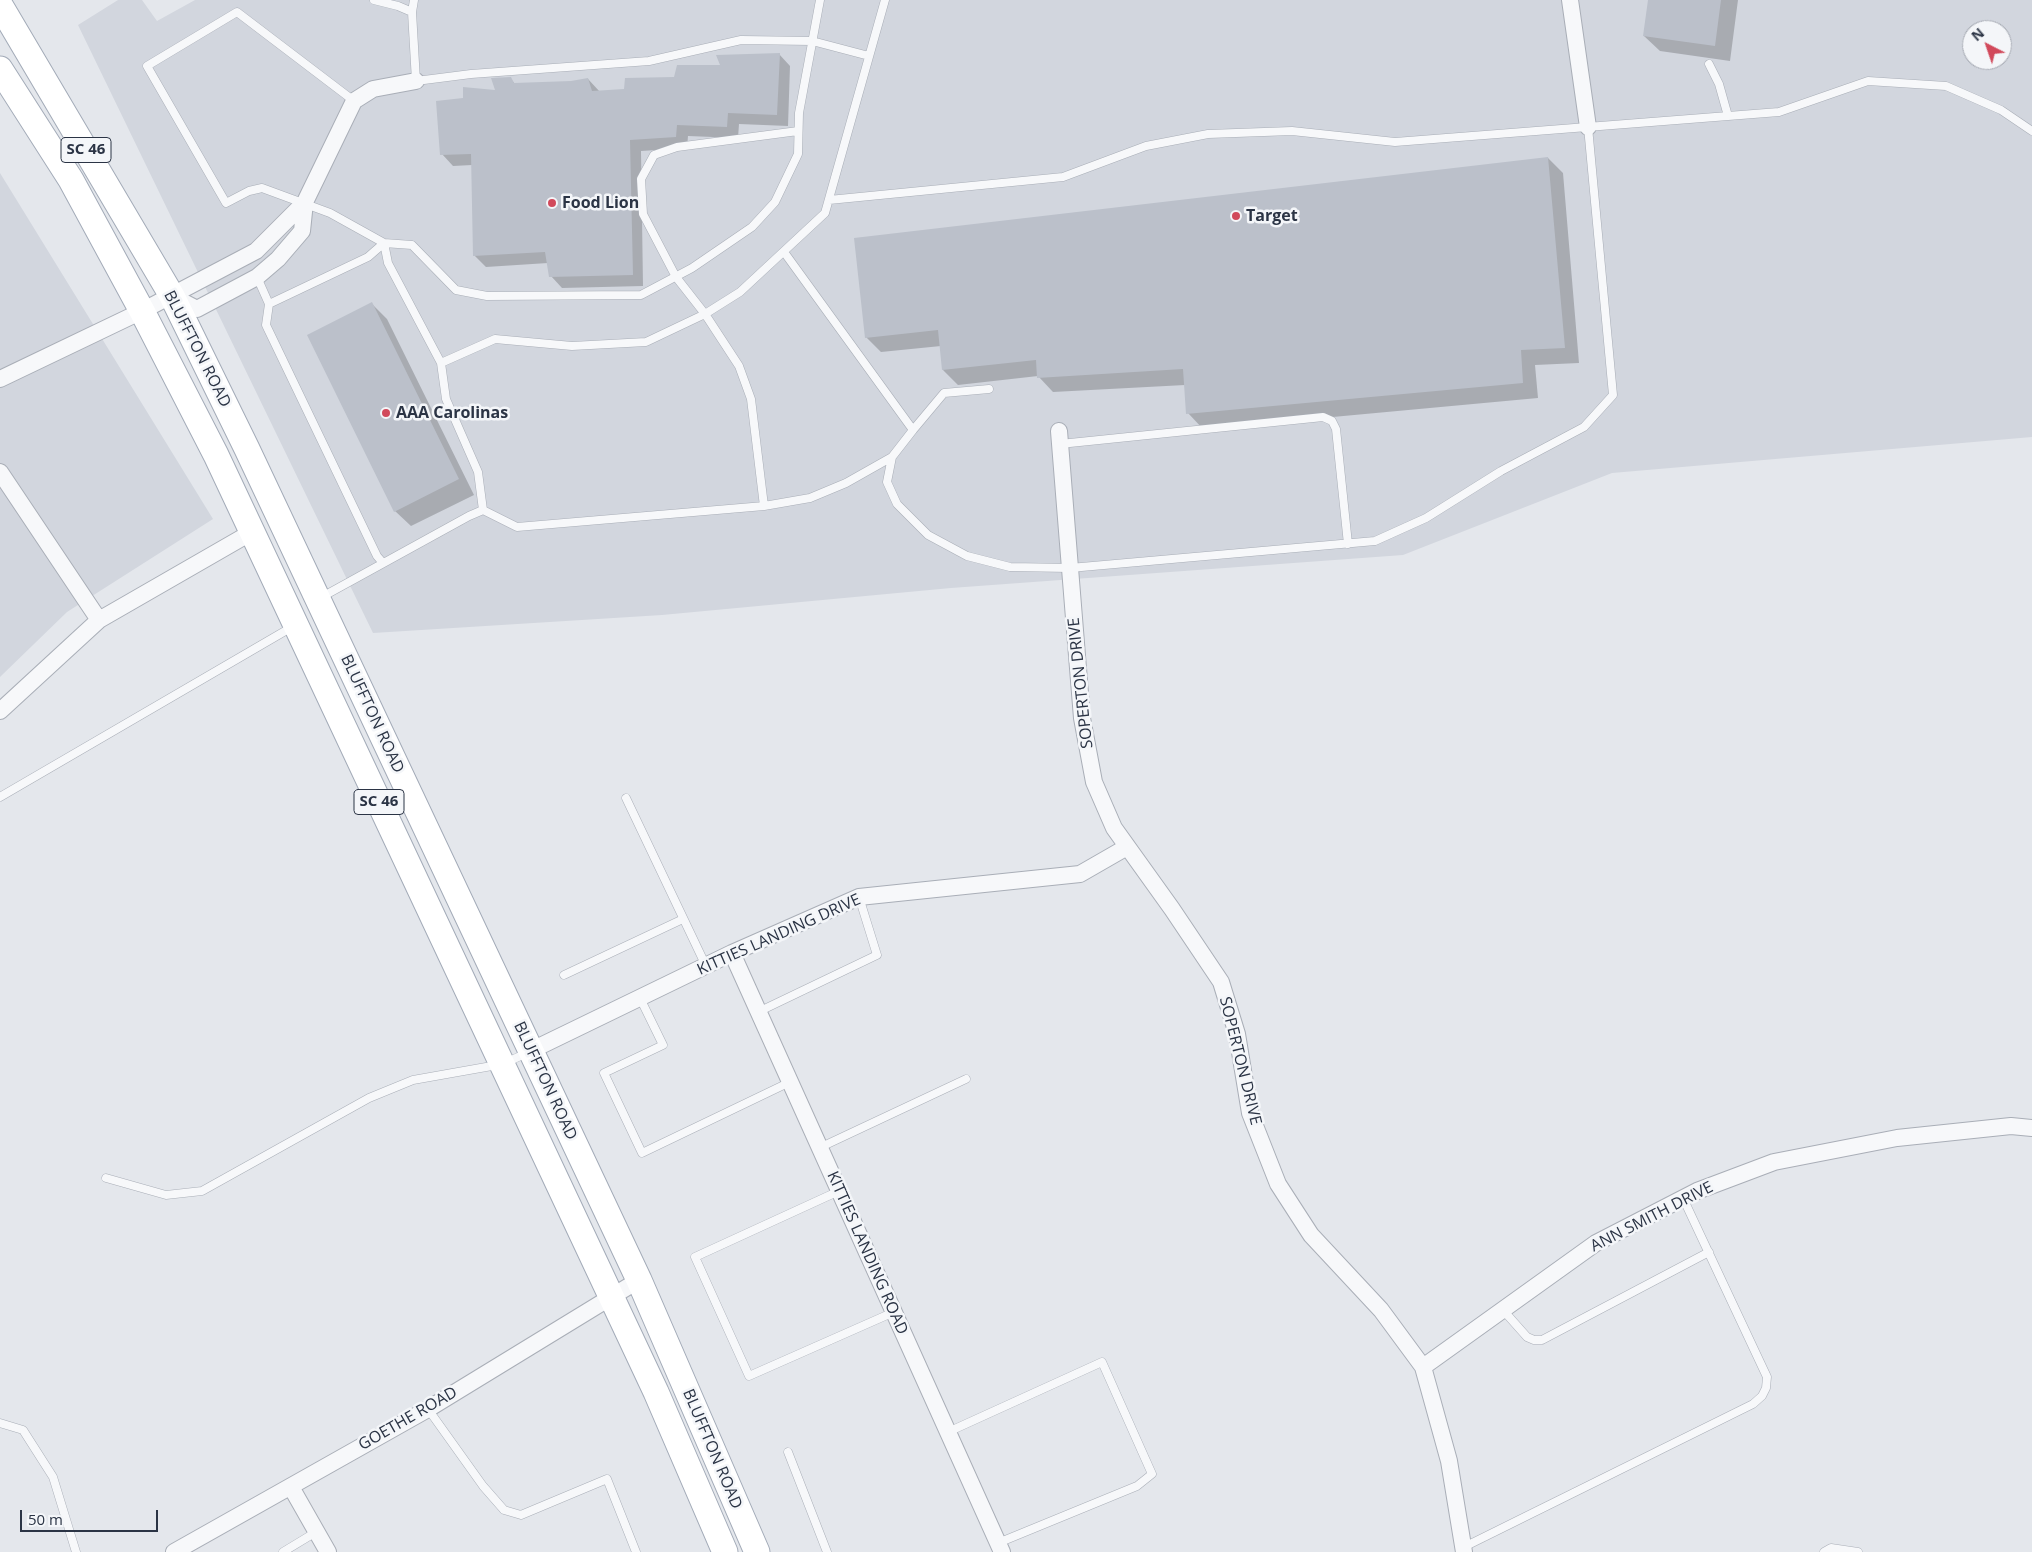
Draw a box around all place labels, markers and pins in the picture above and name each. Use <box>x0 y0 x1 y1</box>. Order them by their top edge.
place label: Food Lion <box>562 193 639 213</box>
marker: Food Lion <box>546 197 558 209</box>
place label: Target <box>1246 206 1298 226</box>
marker: Target <box>1230 210 1242 222</box>
place label: AAA Carolinas <box>396 403 508 423</box>
marker: AAA Carolinas <box>380 407 392 419</box>

